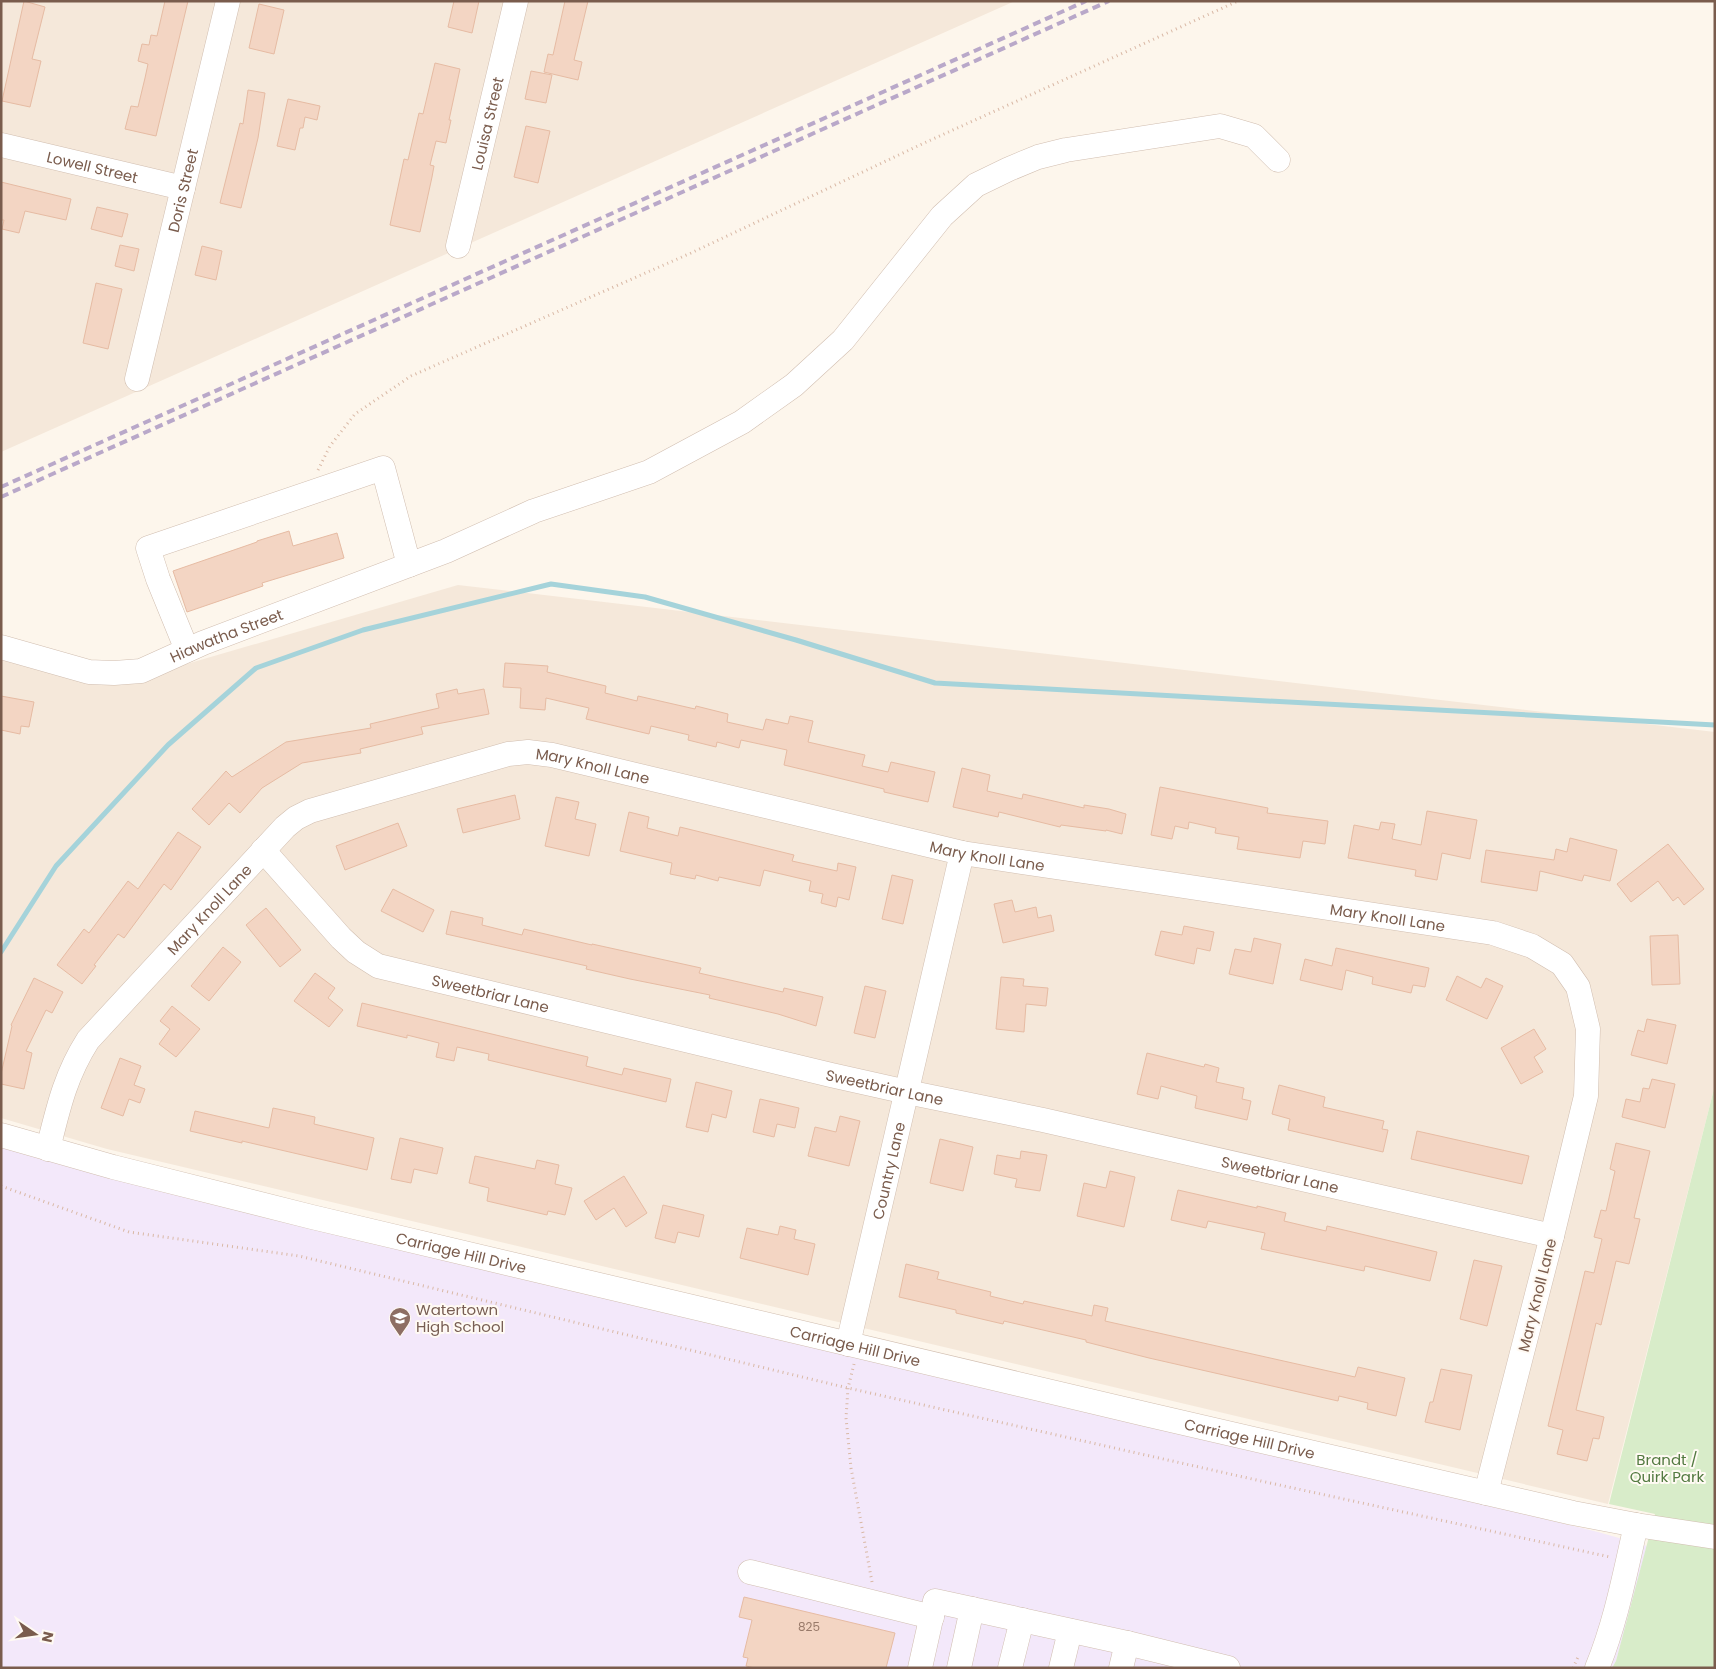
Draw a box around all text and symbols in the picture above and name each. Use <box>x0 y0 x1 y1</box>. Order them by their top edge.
street label: Louisa Street <box>466 75 508 172</box>
street label: Lowell Street <box>45 146 140 188</box>
street label: Doris Street <box>162 146 203 234</box>
street label: Hiawatha Street <box>166 603 286 667</box>
street label: Mary Knoll Lane <box>535 743 652 788</box>
street label: Mary Knoll Lane <box>928 835 1046 876</box>
street label: Mary Knoll Lane <box>162 859 256 959</box>
street label: Mary Knoll Lane <box>1329 898 1447 936</box>
street label: Sweetbriar Lane <box>430 969 551 1017</box>
street label: Sweetbriar Lane <box>824 1064 945 1110</box>
street label: Country Lane <box>867 1120 910 1221</box>
street label: Sweetbriar Lane <box>1219 1150 1341 1198</box>
street label: Carriage Hill Drive <box>394 1227 529 1278</box>
street label: Mary Knoll Lane <box>1513 1236 1561 1354</box>
place label: Watertown High School <box>416 1299 504 1337</box>
school or university icon: Watertown High School <box>388 1306 412 1337</box>
street label: Carriage Hill Drive <box>788 1320 923 1371</box>
street label: Carriage Hill Drive <box>1182 1413 1317 1463</box>
park label: Brandt / Quirk Park <box>1630 1449 1705 1487</box>
north arrow <box>10 1609 60 1659</box>
house number: 825 <box>798 1618 820 1635</box>
text: N <box>37 1630 59 1644</box>

